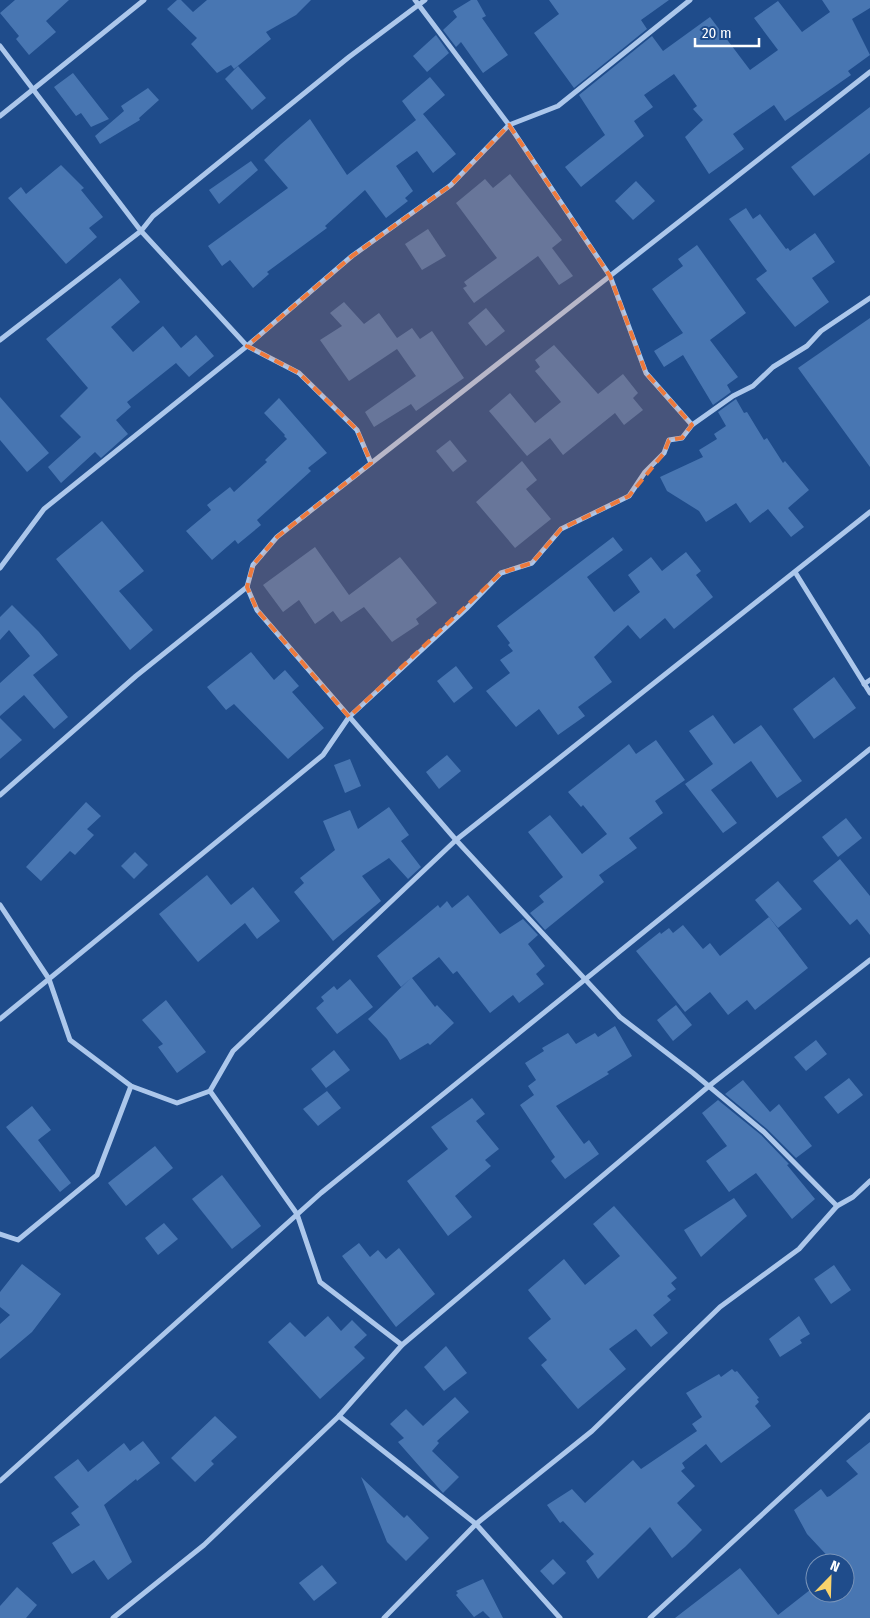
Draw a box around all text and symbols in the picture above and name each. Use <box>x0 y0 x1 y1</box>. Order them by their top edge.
scale bar <box>695 15 759 47</box>
text: 20 m <box>702 24 732 42</box>
north arrow <box>805 1553 855 1603</box>
text: N <box>828 1557 842 1576</box>

